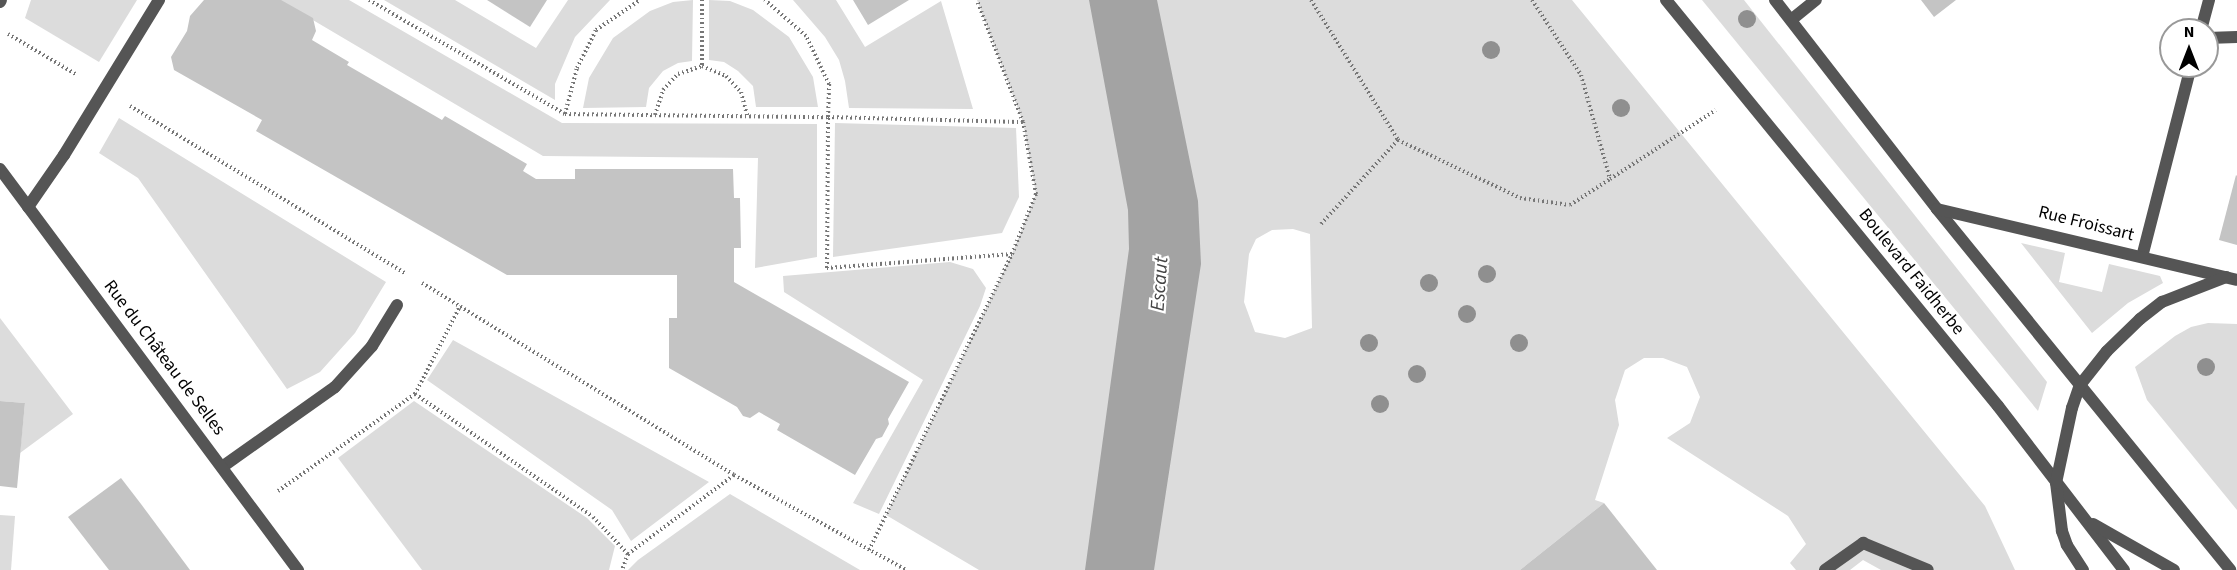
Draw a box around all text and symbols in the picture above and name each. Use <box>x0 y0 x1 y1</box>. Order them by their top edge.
north arrow <box>2159 18 2219 78</box>
text: N <box>2184 21 2194 43</box>
street label: Rue Froissart <box>2036 202 2136 246</box>
street label: Boulevard Faidherbe <box>1853 205 1969 339</box>
water label: Escaut <box>1146 256 1174 312</box>
street label: Rue du Château de Selles <box>99 276 229 440</box>

